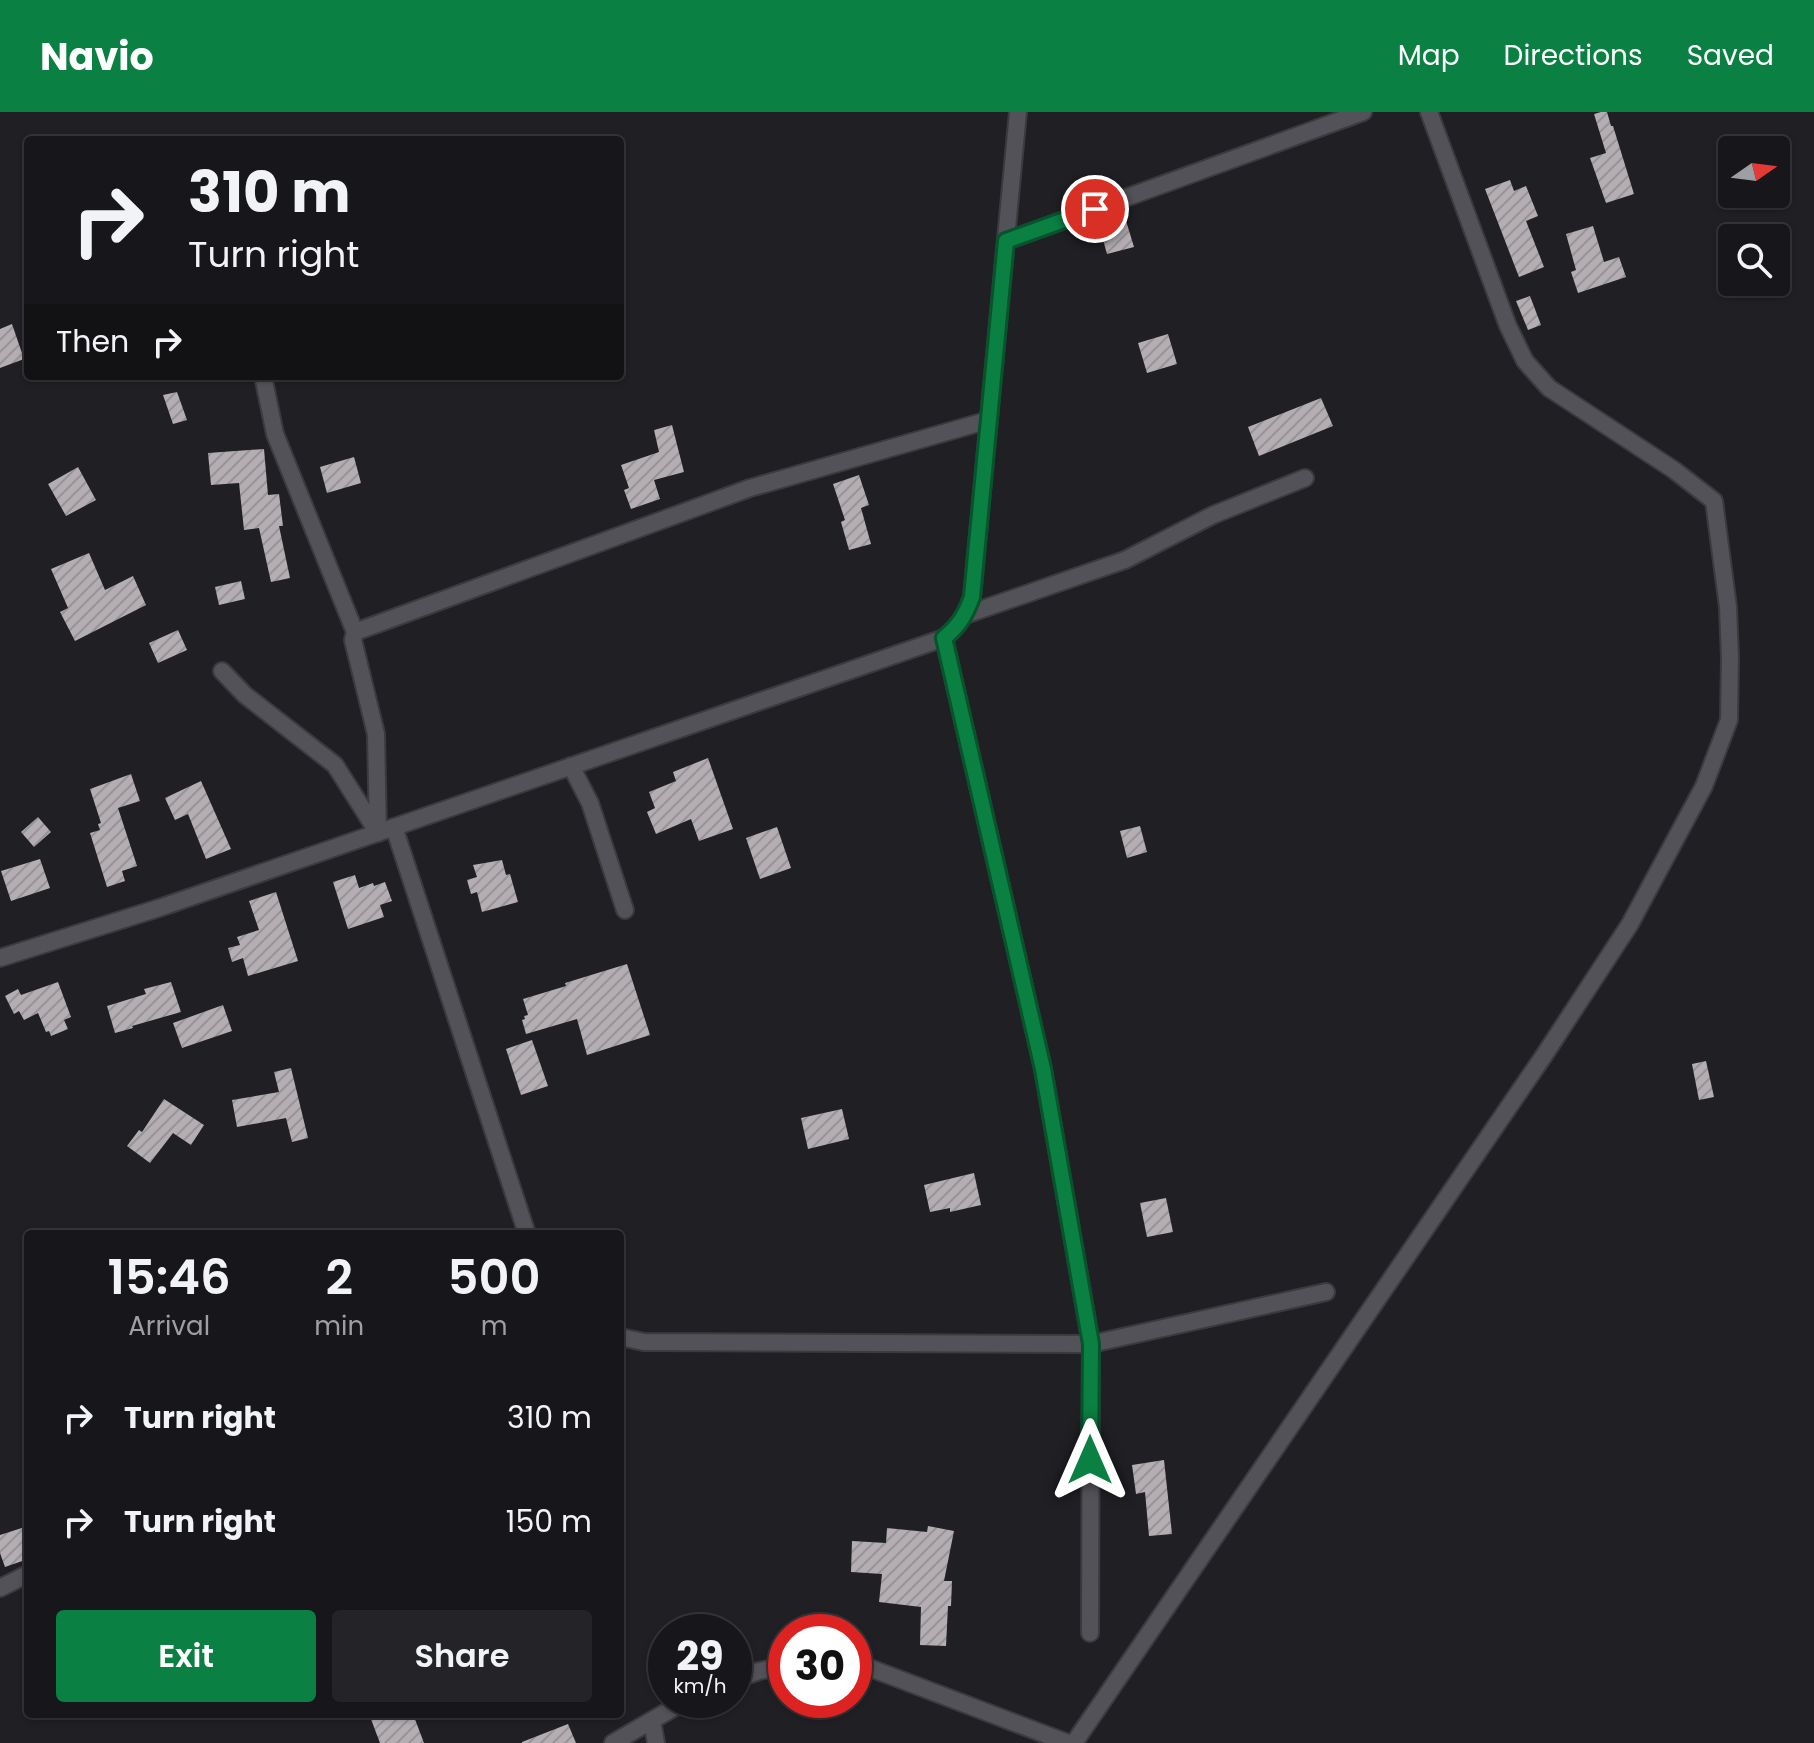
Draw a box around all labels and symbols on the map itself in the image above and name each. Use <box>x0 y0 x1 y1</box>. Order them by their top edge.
north arrow <box>1718 136 1790 208</box>
pin <box>1061 175 1129 243</box>
position arrow <box>1048 1418 1132 1502</box>
speed limit sign: 30 <box>768 1614 872 1718</box>

